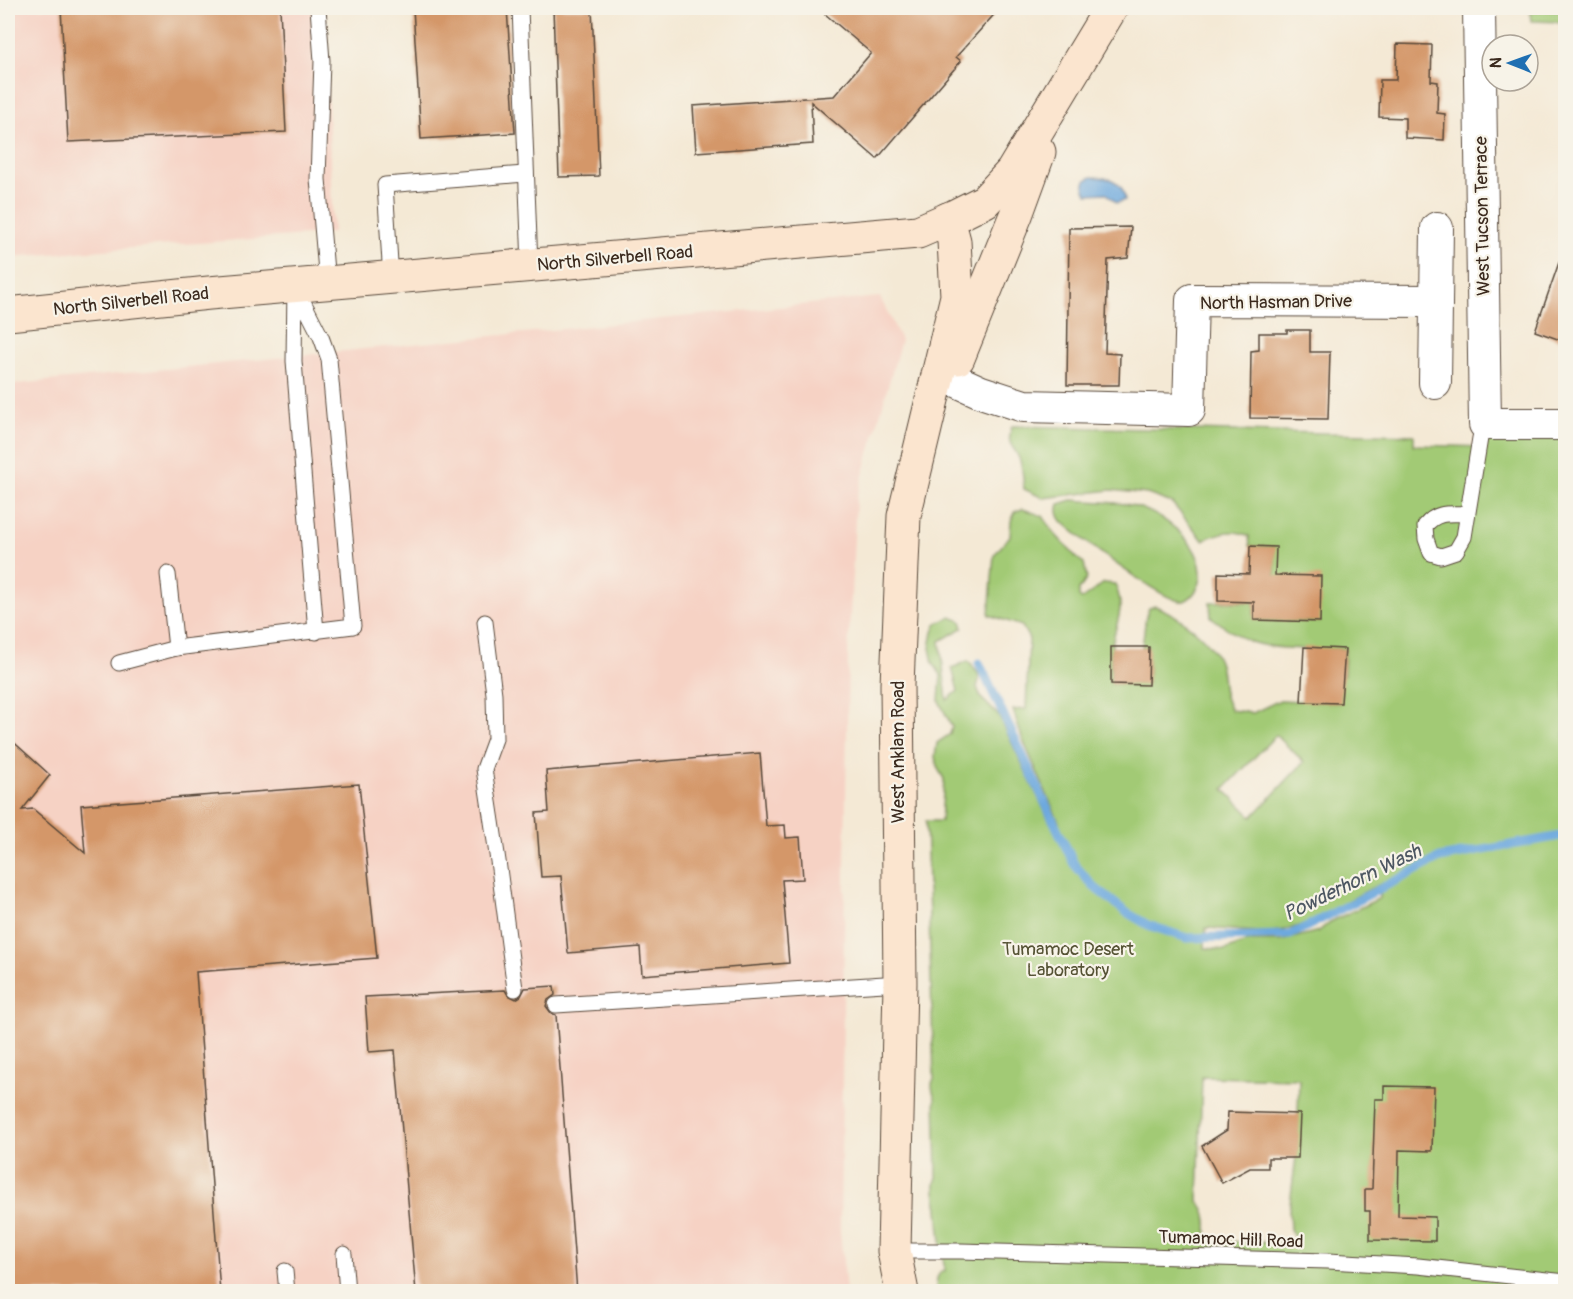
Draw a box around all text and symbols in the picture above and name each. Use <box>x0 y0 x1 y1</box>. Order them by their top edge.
north arrow <box>1480 33 1540 93</box>
text: N <box>1486 57 1506 68</box>
street label: West Tucson Terrace <box>1470 136 1495 296</box>
street label: North Silverbell Road <box>536 240 694 277</box>
street label: North Silverbell Road <box>52 282 210 321</box>
street label: North Hasman Drive <box>1200 290 1352 315</box>
street label: West Anklam Road <box>887 681 910 823</box>
water label: Powderhorn Wash <box>1279 838 1426 926</box>
park label: Tumamoc Desert Laboratory <box>1002 938 1135 982</box>
street label: Tumamoc Hill Road <box>1158 1225 1304 1254</box>

